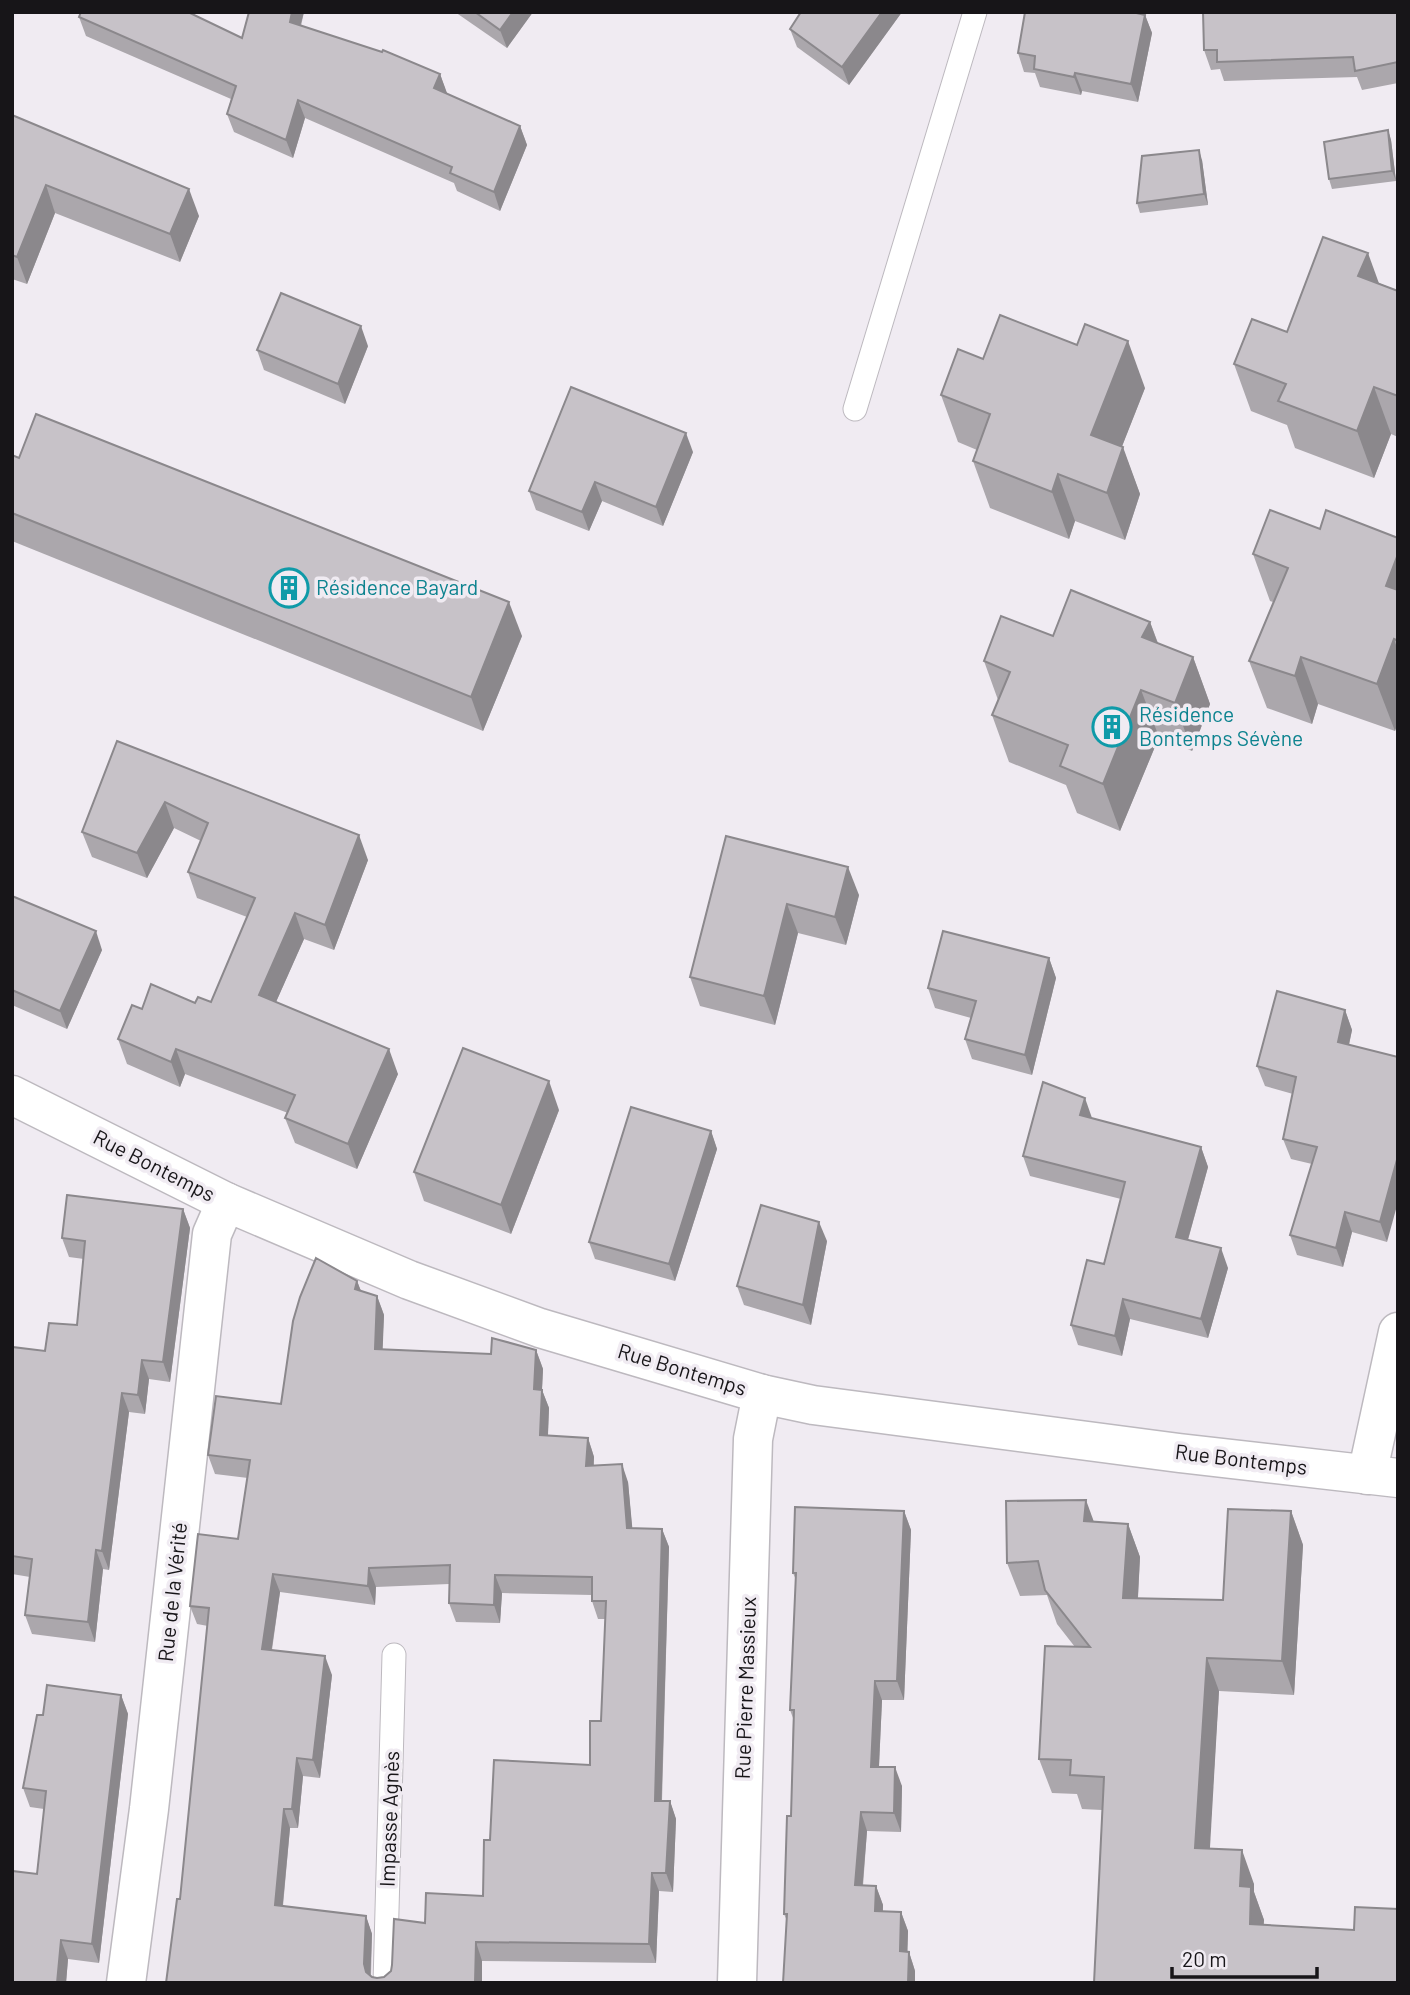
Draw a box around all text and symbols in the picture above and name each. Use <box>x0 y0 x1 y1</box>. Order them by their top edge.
building icon: Résidence Bayard <box>268 567 310 609</box>
place label: Résidence Bayard <box>316 574 478 599</box>
place label: Résidence Bontemps Sévène <box>1139 701 1303 750</box>
building icon: Résidence Bontemps Sévène <box>1091 706 1133 748</box>
street label: Rue Bontemps <box>90 1123 220 1206</box>
street label: Rue Bontemps <box>615 1337 750 1400</box>
street label: Rue Bontemps <box>1174 1438 1309 1479</box>
street label: Rue de la Vérité <box>152 1521 191 1663</box>
street label: Rue Pierre Massieux <box>729 1596 760 1780</box>
street label: Impasse Agnès <box>374 1750 403 1887</box>
scale bar <box>1172 1936 1317 1980</box>
text: 20 m <box>1182 1946 1227 1971</box>

